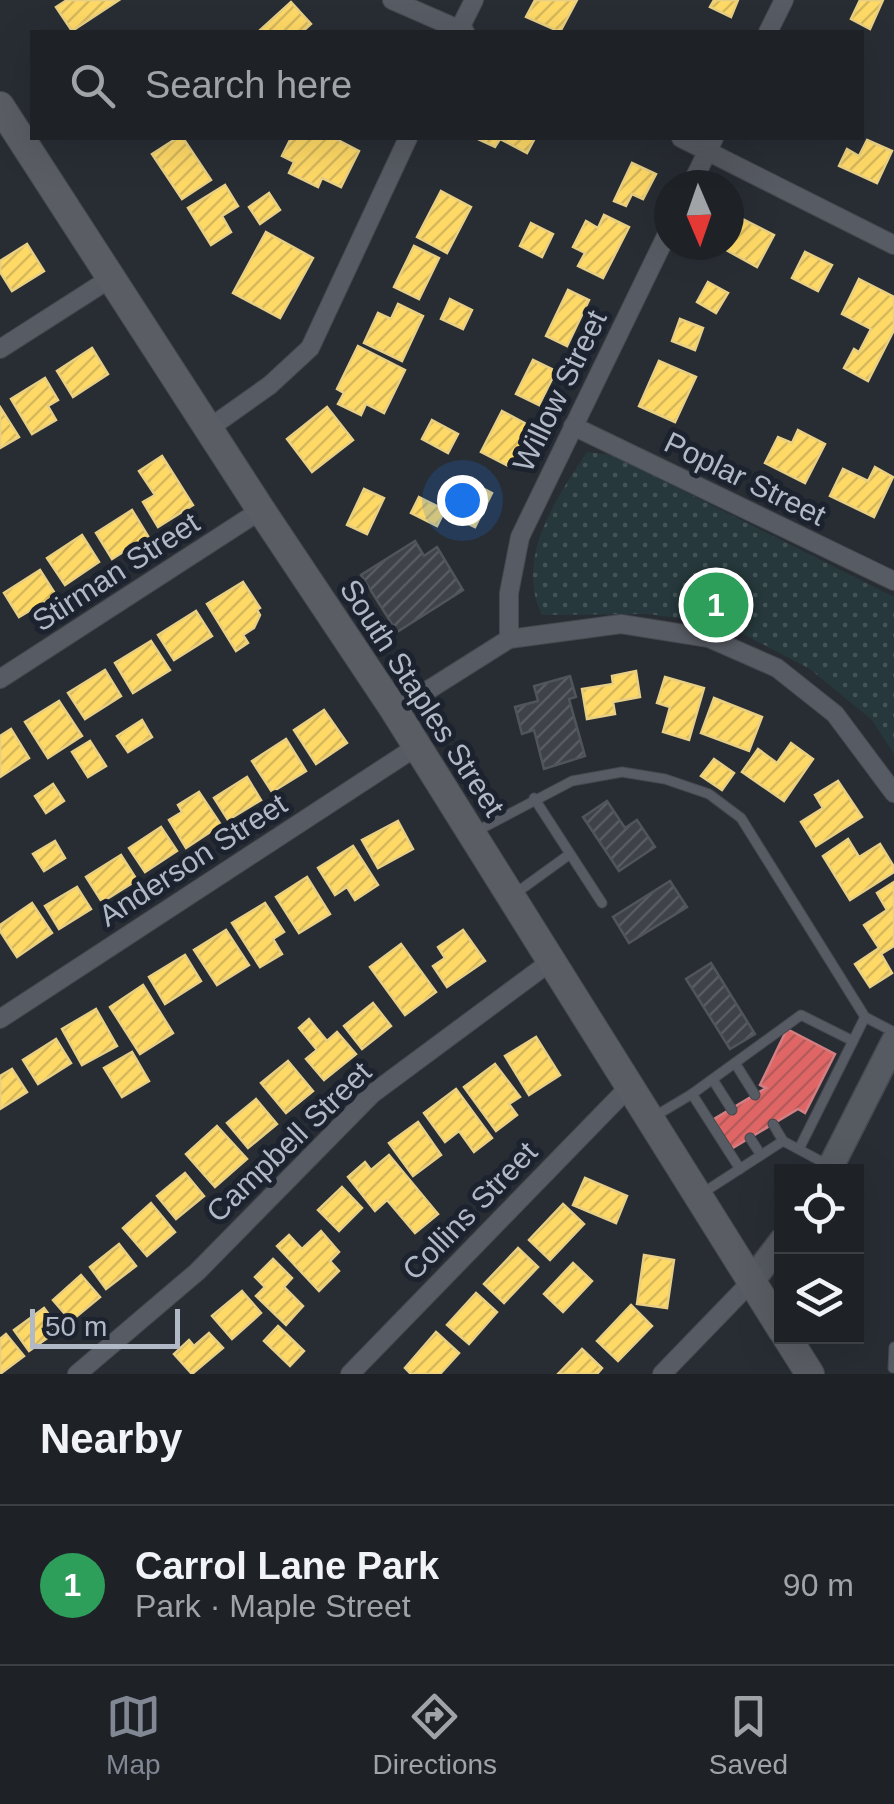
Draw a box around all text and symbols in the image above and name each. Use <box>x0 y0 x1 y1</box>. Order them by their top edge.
search box <box>30 30 864 140</box>
icon: search <box>65 58 120 113</box>
text: Search here <box>145 64 352 106</box>
north arrow <box>654 170 744 260</box>
street label: Willow Street <box>506 304 613 477</box>
street label: Poplar Street <box>659 425 832 532</box>
your location <box>437 475 488 526</box>
street label: Stirman Street <box>26 505 206 638</box>
pin: 1 <box>684 568 748 642</box>
street label: South Staples Street <box>334 573 512 823</box>
street label: Anderson Street <box>93 786 293 932</box>
street label: Campbell Street <box>200 1055 378 1228</box>
street label: Collins Street <box>396 1135 544 1286</box>
map controls <box>774 1164 864 1344</box>
button: locate <box>774 1164 864 1254</box>
button: layers <box>774 1254 864 1344</box>
scale bar <box>30 1304 180 1348</box>
text: 50 m <box>45 1311 107 1342</box>
text: Nearby <box>40 1415 182 1462</box>
text: Carrol Lane Park <box>135 1545 439 1587</box>
text: 1 <box>64 1567 81 1603</box>
text: 90 m <box>783 1567 854 1603</box>
text: Park · Maple Street <box>135 1588 411 1624</box>
tab: Map <box>106 1689 161 1781</box>
tab: Directions <box>373 1689 497 1781</box>
tab: Saved <box>709 1689 788 1781</box>

